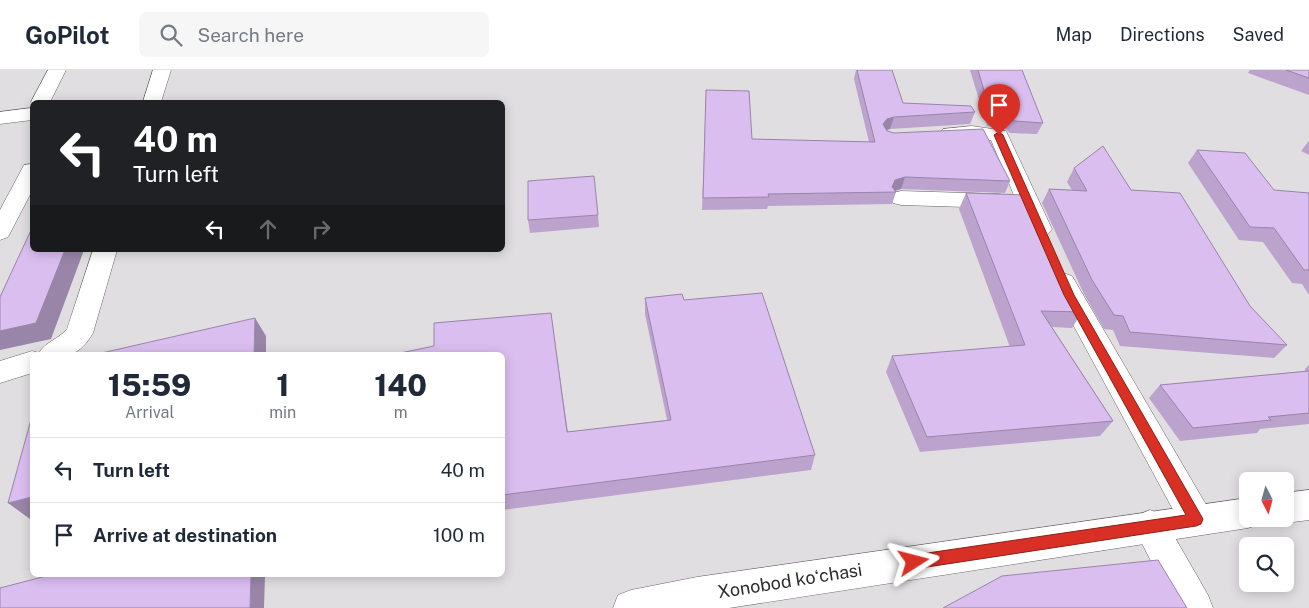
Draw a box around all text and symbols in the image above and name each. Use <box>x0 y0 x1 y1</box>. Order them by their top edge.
search box <box>139 12 489 57</box>
text: GoPilot <box>25 21 109 49</box>
icon: search <box>157 21 185 49</box>
text: Search here <box>197 24 304 46</box>
text: Map <box>1055 24 1092 45</box>
text: Directions <box>1120 24 1205 45</box>
text: Saved <box>1233 24 1284 45</box>
pin <box>978 84 1020 135</box>
icon: arrive <box>985 91 1013 119</box>
text: 40 m <box>133 119 218 160</box>
icon: left <box>50 120 115 185</box>
text: Turn left <box>133 161 219 187</box>
icon: left <box>201 215 229 243</box>
icon: ahead <box>254 215 282 243</box>
icon: right <box>307 215 335 243</box>
text: 15:59 <box>108 367 191 403</box>
text: 1 <box>276 367 289 403</box>
text: 140 <box>374 367 427 403</box>
text: Arrival <box>125 403 174 422</box>
text: min <box>269 403 296 422</box>
text: m <box>394 403 408 422</box>
icon: left <box>50 456 78 484</box>
text: Turn left <box>93 459 170 481</box>
text: 40 m <box>440 459 485 481</box>
north arrow <box>1239 472 1294 528</box>
map controls <box>1239 472 1294 592</box>
icon: arrive <box>50 521 78 549</box>
text: Arrive at destination <box>93 524 277 546</box>
text: 100 m <box>433 524 485 546</box>
position arrow <box>887 535 939 587</box>
button: search <box>1239 537 1294 592</box>
street label: Xonobod koʻchasi <box>716 559 864 602</box>

